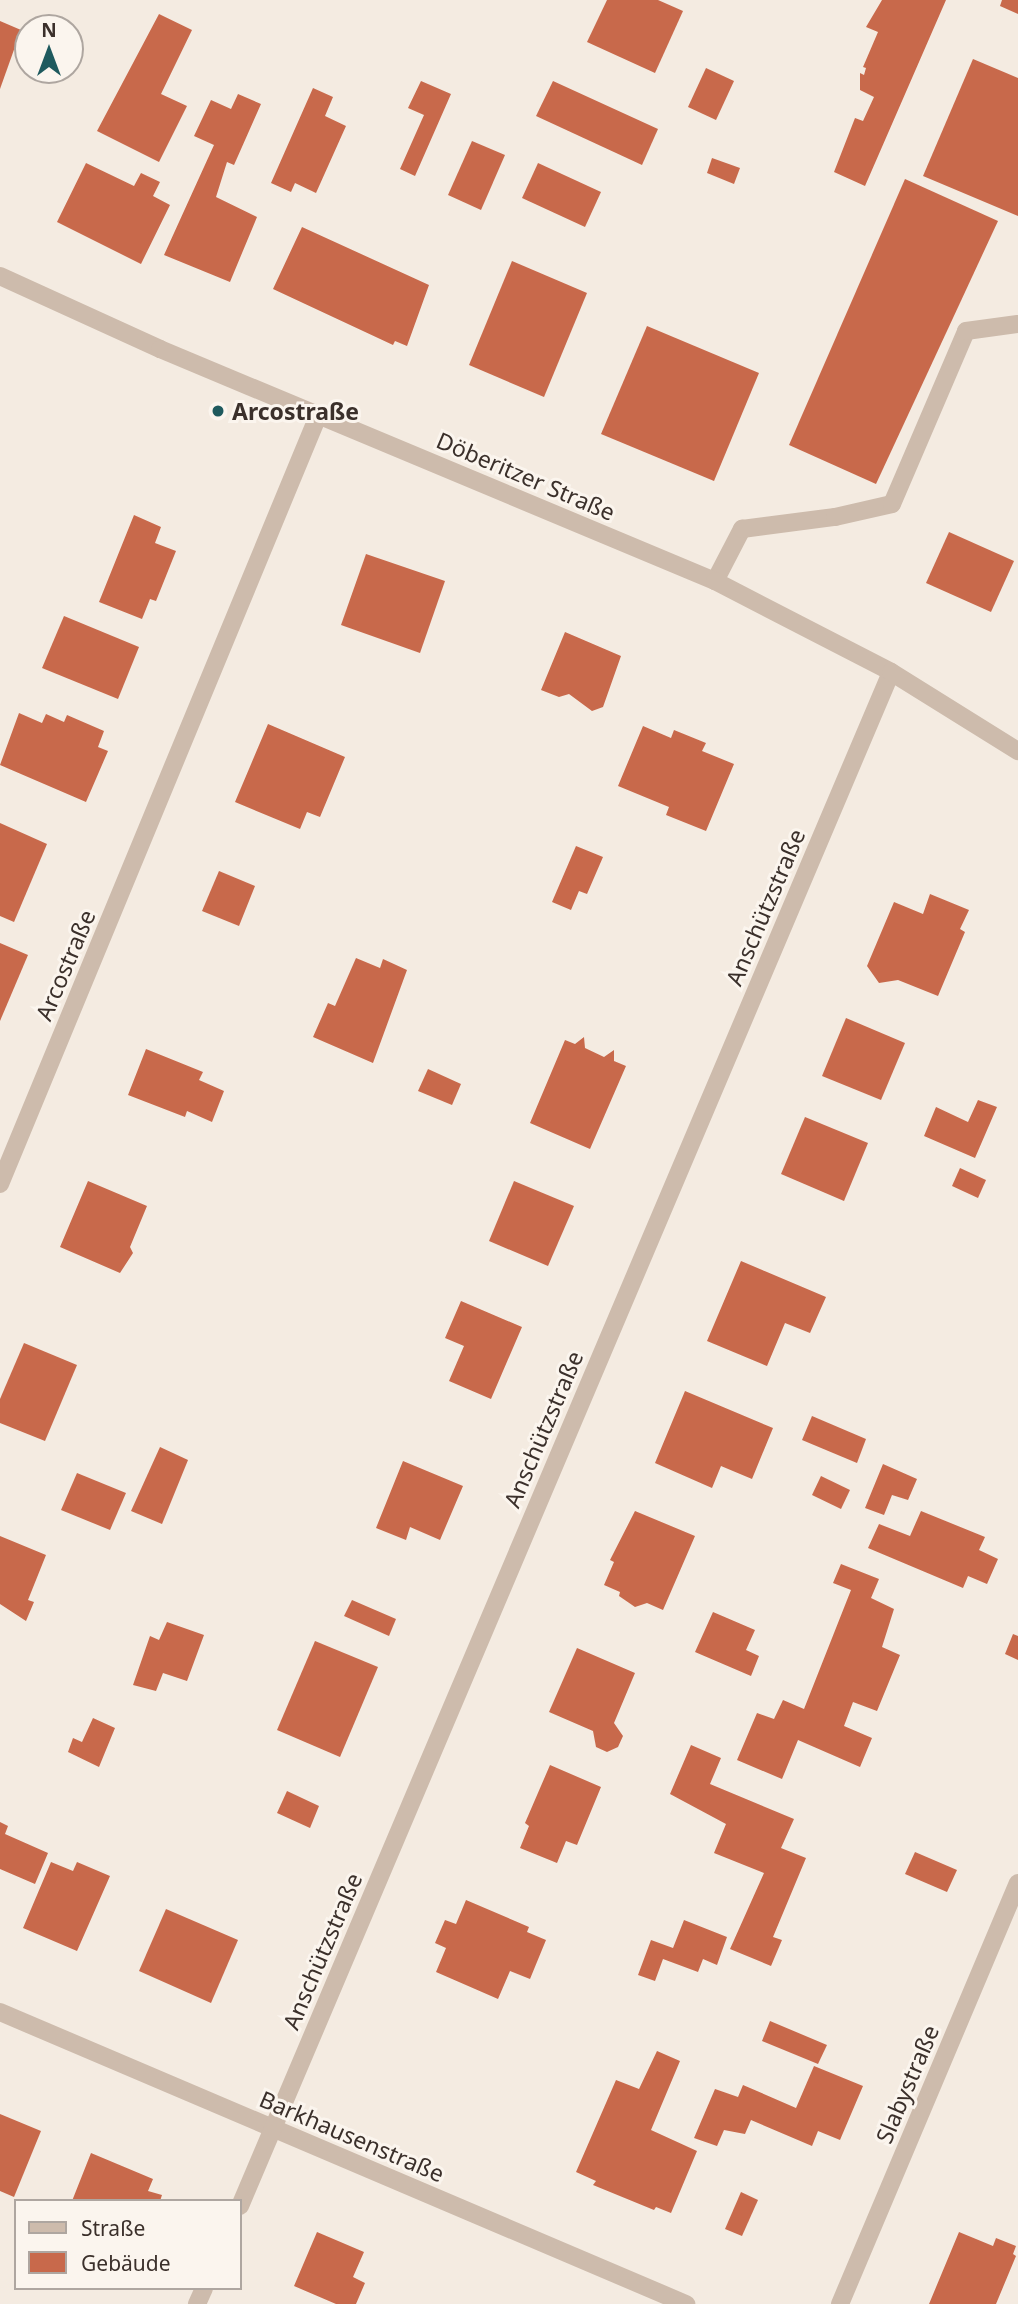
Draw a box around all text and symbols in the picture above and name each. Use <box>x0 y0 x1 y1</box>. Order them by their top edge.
north arrow <box>14 14 84 84</box>
text: N <box>41 17 57 43</box>
place label: Arcostraße <box>232 397 359 425</box>
marker: Arcostraße <box>210 403 226 419</box>
street label: Döberitzer Straße <box>433 426 619 526</box>
street label: Anschützstraße <box>720 825 810 989</box>
street label: Arcostraße <box>29 906 101 1024</box>
street label: Anschützstraße <box>498 1347 588 1511</box>
street label: Anschützstraße <box>277 1869 367 2033</box>
street label: Slabystraße <box>870 2021 944 2147</box>
street label: Barkhausenstraße <box>256 2085 448 2187</box>
legend <box>14 2199 242 2290</box>
text: Straße <box>81 2214 145 2242</box>
text: Gebäude <box>81 2249 171 2277</box>

